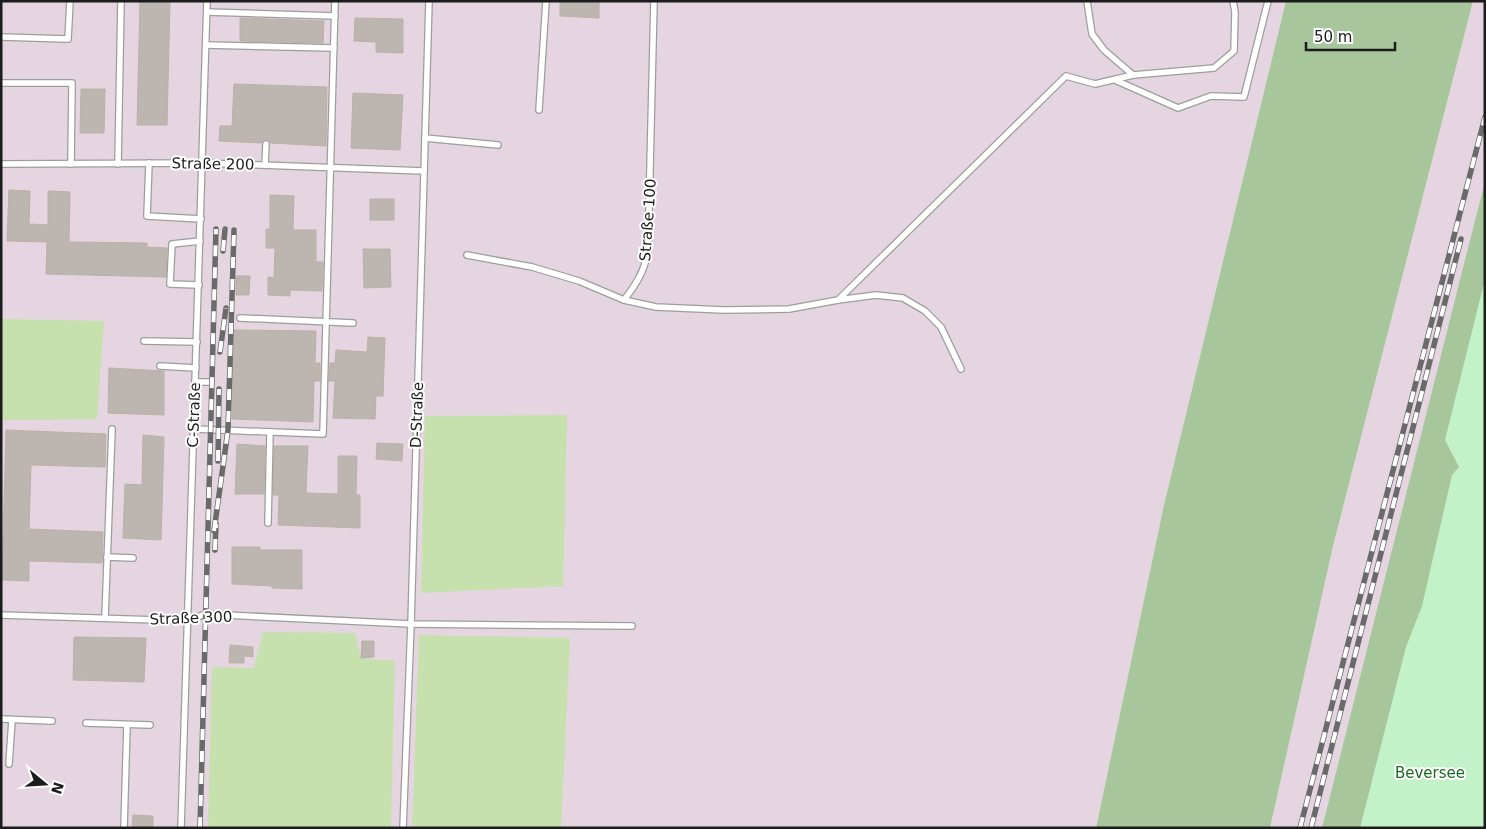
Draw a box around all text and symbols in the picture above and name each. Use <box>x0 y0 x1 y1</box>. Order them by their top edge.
scale bar <box>1306 20 1395 52</box>
text: 50 m <box>1314 28 1352 46</box>
street label: Straße 200 <box>171 154 255 174</box>
street label: Straße 100 <box>636 178 660 262</box>
street label: C-Straße <box>184 382 204 448</box>
street label: D-Straße <box>407 382 427 448</box>
street label: Straße 300 <box>149 608 233 628</box>
north arrow <box>20 759 70 809</box>
park label: Beversee <box>1395 764 1465 782</box>
text: N <box>48 780 67 796</box>

